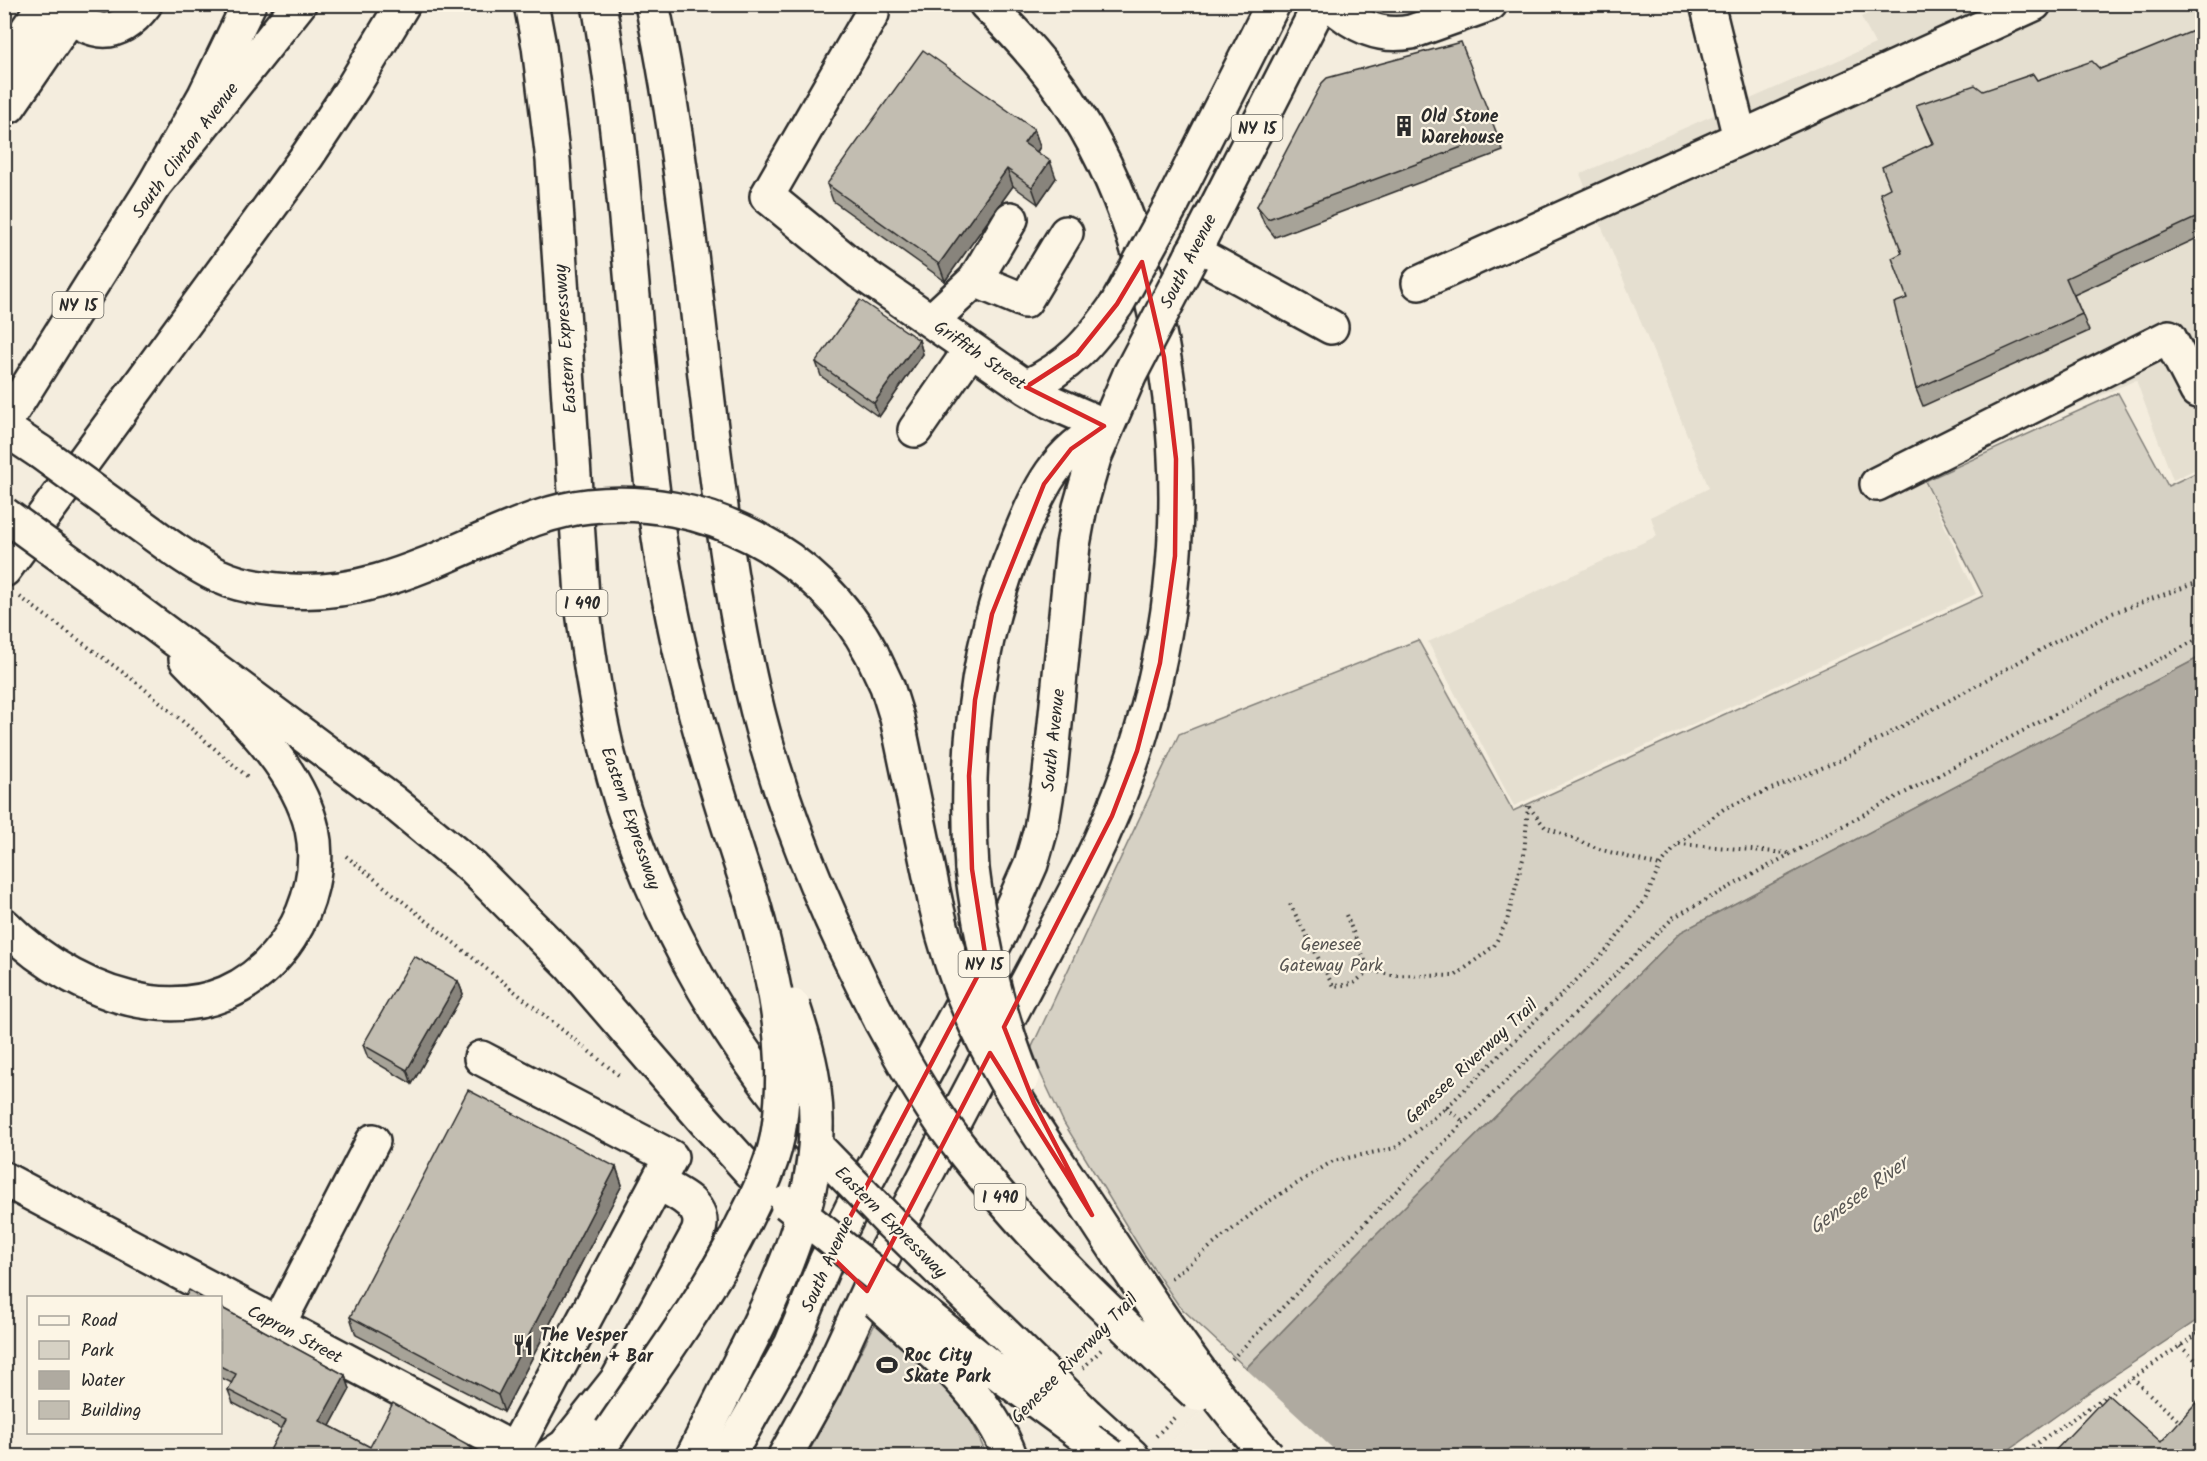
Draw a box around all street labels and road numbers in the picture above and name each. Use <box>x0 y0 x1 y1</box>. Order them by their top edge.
street label: South Clinton Avenue <box>125 77 247 225</box>
road number: NY 15 <box>1232 115 1282 141</box>
street label: South Avenue <box>1153 209 1226 314</box>
street label: Eastern Expressway <box>547 263 586 415</box>
road number: NY 15 <box>52 292 104 318</box>
street label: Griffith Street <box>927 314 1032 399</box>
road number: I 490 <box>556 590 608 616</box>
street label: South Avenue <box>1035 687 1074 793</box>
street label: Eastern Expressway <box>592 743 668 895</box>
road number: NY 15 <box>958 951 1010 977</box>
street label: Genesee Riverway Trail <box>1399 992 1546 1132</box>
street label: Eastern Expressway <box>827 1160 954 1287</box>
road number: I 490 <box>974 1184 1026 1210</box>
street label: South Avenue <box>794 1212 863 1318</box>
street label: Genesee Riverway Trail <box>1004 1286 1146 1431</box>
street label: Capron Street <box>241 1298 348 1373</box>

